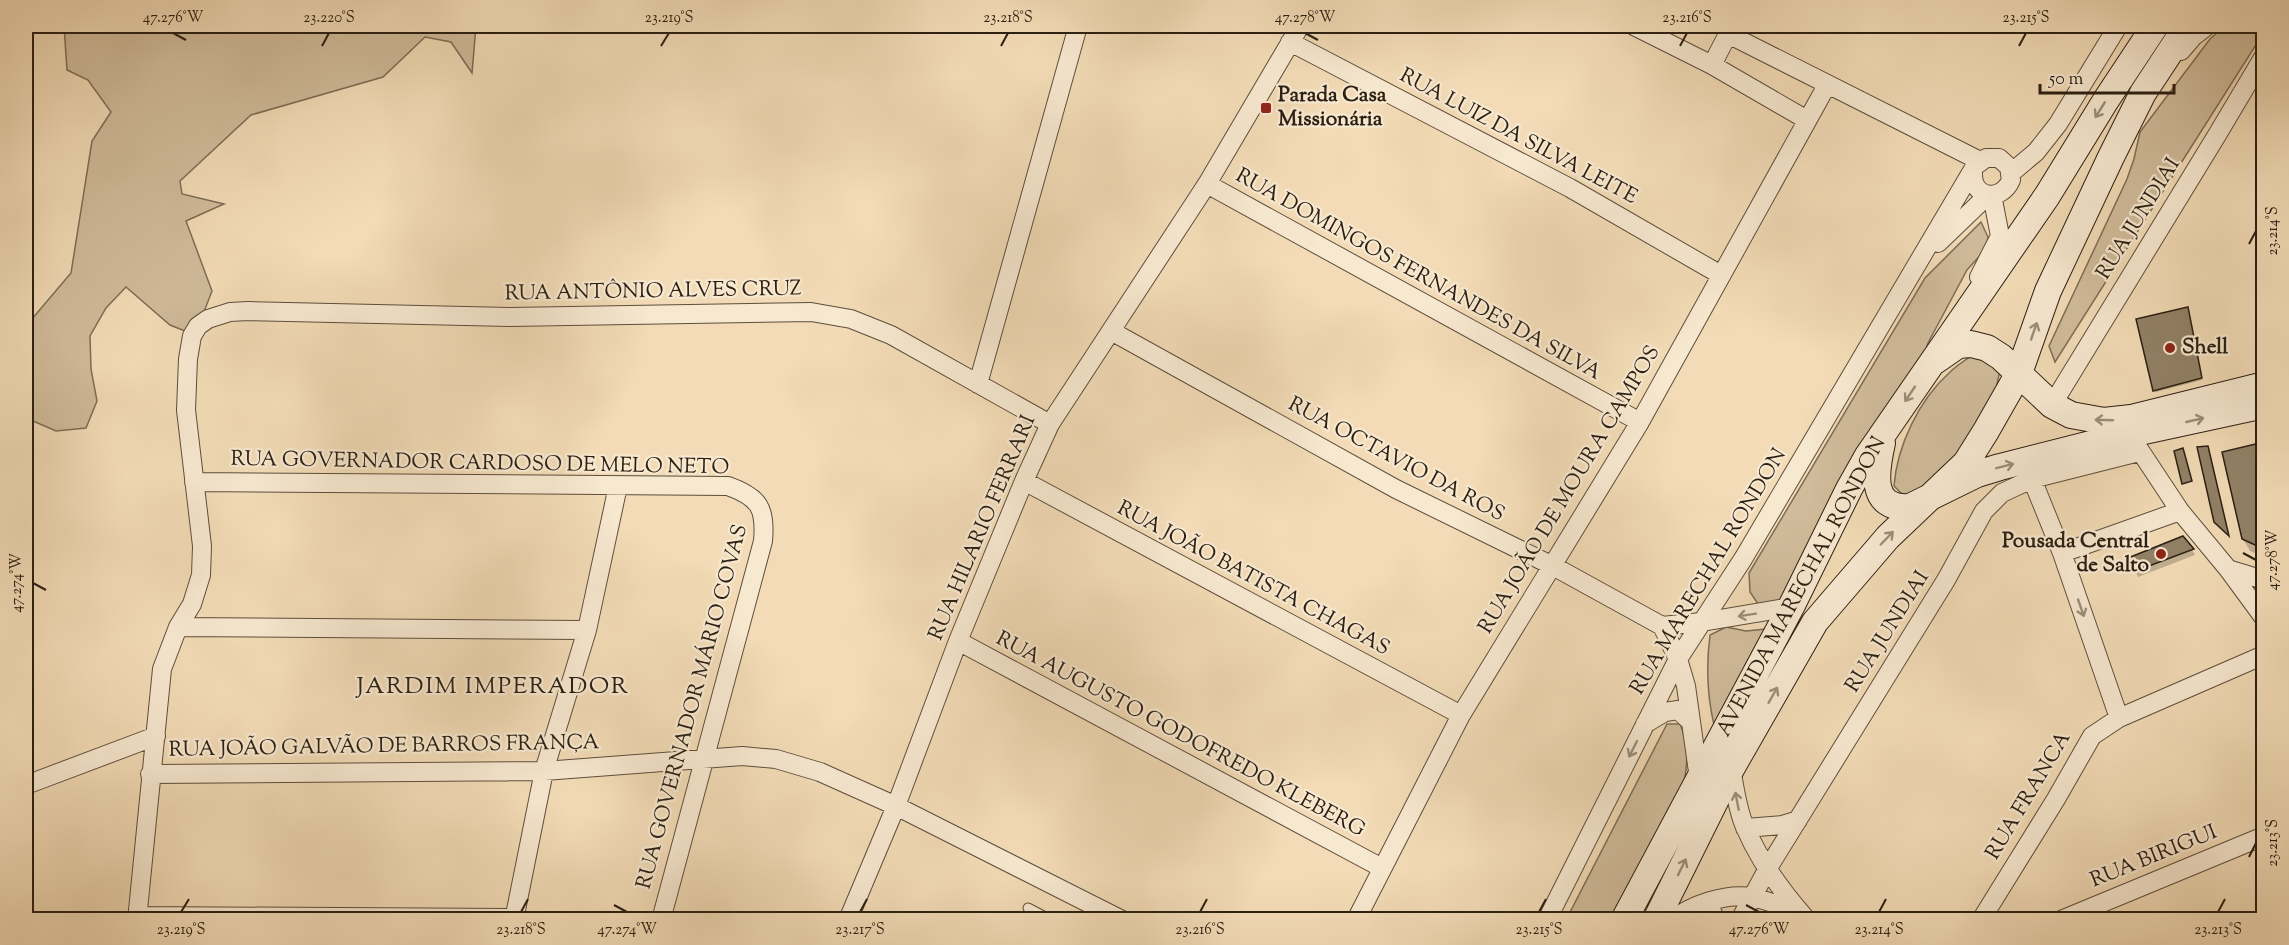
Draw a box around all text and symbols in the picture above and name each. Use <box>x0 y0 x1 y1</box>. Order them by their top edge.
text: 47.276°W <box>143 8 204 29</box>
text: 23.220°S <box>303 8 355 29</box>
text: 23.219°S <box>645 8 693 29</box>
text: 23.218°S <box>983 8 1033 29</box>
text: 47.278°W <box>1275 8 1336 29</box>
text: 23.216°S <box>1662 8 1712 29</box>
text: 23.215°S <box>2003 8 2050 29</box>
scale bar <box>2040 57 2174 95</box>
street label: RUA LUIZ DA SILVA LEITE <box>1394 61 1642 213</box>
text: 50 m <box>2048 67 2084 93</box>
place label: Parada Casa Missionária <box>1278 81 1387 135</box>
marker: Parada Casa Missionária <box>1259 101 1273 115</box>
one-way arrow <box>2093 101 2106 118</box>
street label: RUA JUNDIAI <box>2090 152 2189 286</box>
street label: RUA DOMINGOS FERNANDES DA SILVA <box>1230 161 1606 389</box>
text: 23.214°S <box>2263 206 2284 256</box>
street label: RUA ANTÔNIO ALVES CRUZ <box>504 274 802 310</box>
one-way arrow <box>2029 322 2040 341</box>
place label: Shell <box>2182 333 2228 363</box>
street label: RUA JOÃO DE MOURA CAMPOS <box>1472 340 1668 640</box>
marker: Shell <box>2163 341 2177 355</box>
one-way arrow <box>1903 385 1916 402</box>
street label: RUA OCTAVIO DA ROS <box>1282 390 1510 530</box>
street label: RUA HILARIO FERRARI <box>922 411 1044 645</box>
one-way arrow <box>2095 414 2115 425</box>
one-way arrow <box>2184 414 2204 425</box>
street label: AVENIDA MARECHAL RONDON <box>1710 431 1894 742</box>
street label: RUA MARECHAL RONDON <box>1623 443 1795 701</box>
street label: RUA GOVERNADOR CARDOSO DE MELO NETO <box>230 445 730 483</box>
one-way arrow <box>1995 460 2014 471</box>
street label: RUA JOÃO BATISTA CHAGAS <box>1111 494 1395 664</box>
street label: RUA GOVERNADOR MÁRIO COVAS <box>630 521 756 893</box>
place label: Pousada Central de Salto <box>2002 527 2150 581</box>
text: 47.278°W <box>2263 529 2284 590</box>
one-way arrow <box>1880 530 1895 545</box>
marker: Pousada Central de Salto <box>2154 547 2168 561</box>
text: 47.274°W <box>7 553 28 613</box>
street label: RUA JUNDIAI <box>1839 565 1938 699</box>
one-way arrow <box>2076 598 2087 617</box>
one-way arrow <box>1737 609 1757 620</box>
street label: RUA AUGUSTO GODOFREDO KLEBERG <box>990 625 1370 845</box>
district label: JARDIM IMPERADOR <box>354 670 630 704</box>
one-way arrow <box>1768 687 1780 704</box>
street label: RUA FRANCA <box>1979 726 2079 866</box>
street label: RUA JOÃO GALVÃO DE BARROS FRANÇA <box>168 728 600 766</box>
one-way arrow <box>1626 740 1638 758</box>
one-way arrow <box>1731 791 1742 811</box>
street label: RUA BIRIGUI <box>2086 818 2222 896</box>
text: 23.213°S <box>2263 819 2284 867</box>
one-way arrow <box>1676 859 1688 876</box>
text: 23.219°S <box>157 920 205 941</box>
text: 23.218°S <box>496 920 546 941</box>
text: 47.274°W <box>597 920 657 941</box>
text: 23.217°S <box>835 920 885 941</box>
text: 23.216°S <box>1175 920 1225 941</box>
text: 23.215°S <box>1516 920 1563 941</box>
text: 47.276°W <box>1729 920 1790 941</box>
text: 23.214°S <box>1854 920 1904 941</box>
text: 23.213°S <box>2194 920 2242 941</box>

